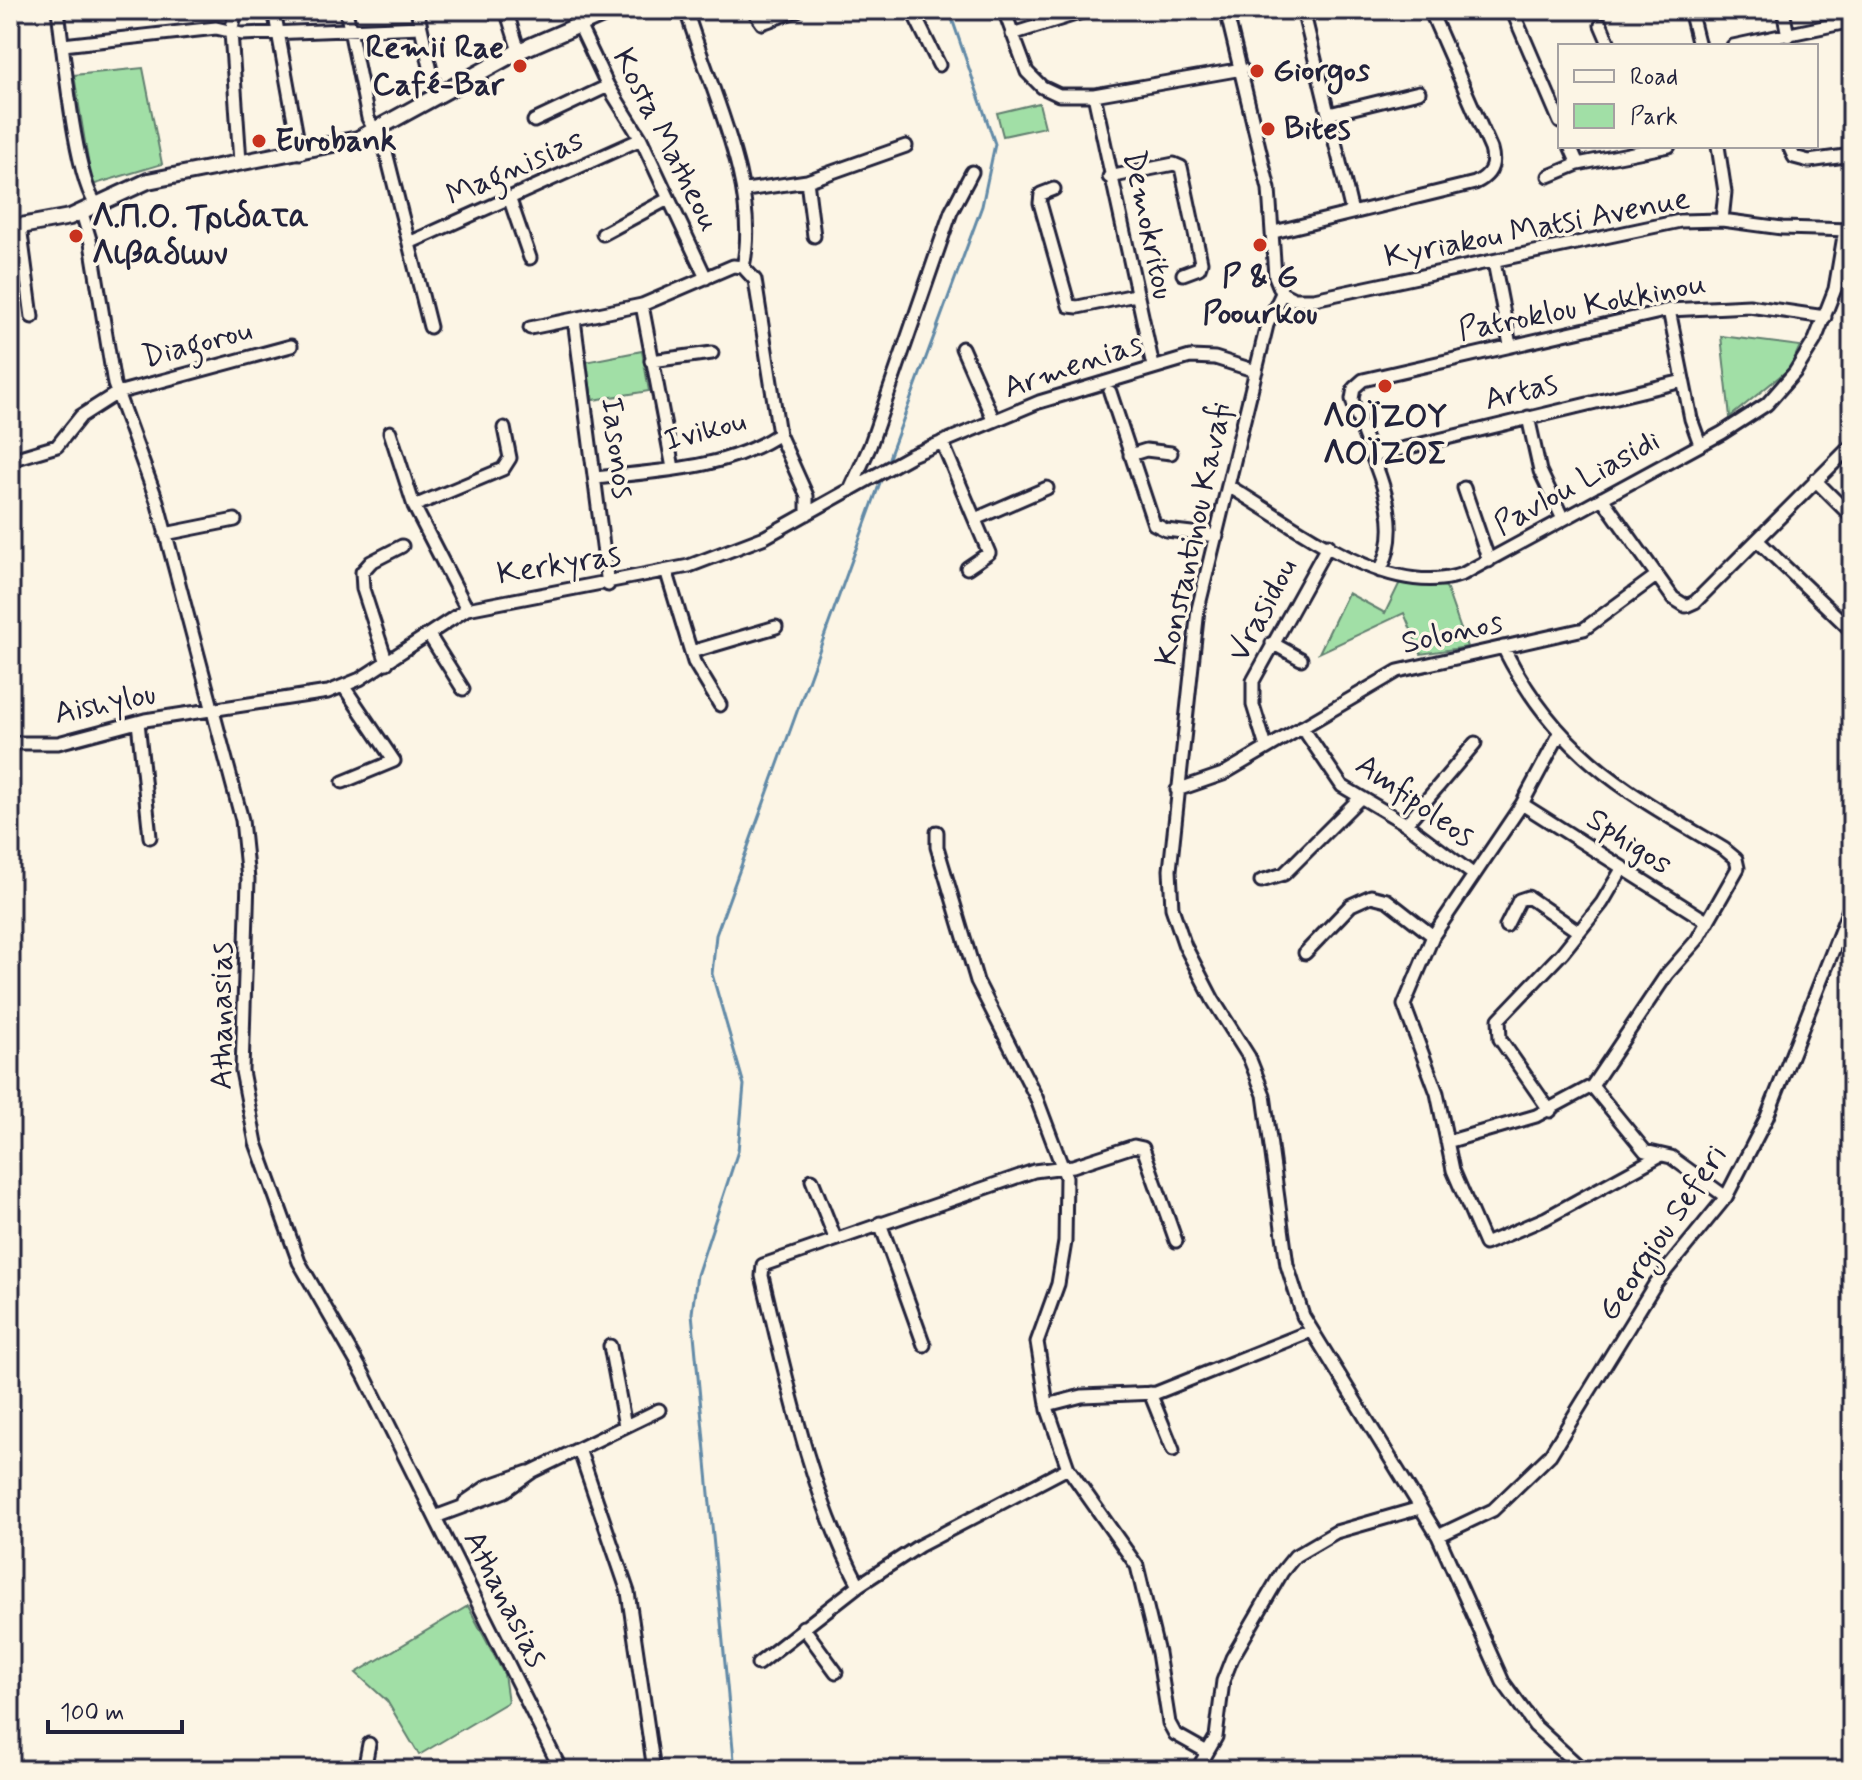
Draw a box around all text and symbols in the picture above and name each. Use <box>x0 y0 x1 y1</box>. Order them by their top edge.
place label: Remii Rae Café-Bar <box>365 27 505 106</box>
street label: Kosta Matheou <box>602 41 730 239</box>
legend <box>1558 44 1818 148</box>
place label: Giorgos <box>1273 50 1371 95</box>
marker: Remii Rae Café-Bar <box>511 57 529 75</box>
marker: Giorgos <box>1248 62 1266 80</box>
text: Road <box>1630 62 1678 93</box>
text: Park <box>1630 102 1678 133</box>
place label: Bites <box>1284 108 1351 150</box>
street label: Magnisias <box>440 119 592 220</box>
place label: Eurobank <box>275 120 397 162</box>
marker: Bites <box>1259 120 1277 138</box>
marker: Eurobank <box>250 132 268 150</box>
street label: Demokritou <box>1112 147 1184 303</box>
street label: Kyriakou Matsi Avenue <box>1381 178 1693 278</box>
place label: Λ.Π.Ο. Τριδατα Λιβαδιων <box>92 197 310 276</box>
marker: Λ.Π.Ο. Τριδατα Λιβαδιων <box>67 227 85 245</box>
marker: P & G Poourkou <box>1251 236 1269 254</box>
place label: P & G Poourkou <box>1202 256 1318 335</box>
street label: Patroklou Kokkinou <box>1455 262 1709 352</box>
street label: Diagorou <box>138 309 257 382</box>
street label: Armenias <box>998 323 1148 409</box>
street label: Artas <box>1480 363 1562 421</box>
marker: ΛΟΪΖΟΥ ΛΟΪΖΟΣ <box>1376 377 1394 395</box>
street label: Iasonos <box>590 395 644 501</box>
place label: ΛΟΪΖΟΥ ΛΟΪΖΟΣ <box>1323 397 1448 476</box>
street label: Konstantinou Kavafi <box>1146 399 1242 669</box>
street label: Ivikou <box>659 400 751 462</box>
street label: Pavlou Liasidi <box>1486 420 1668 546</box>
street label: Kerkyras <box>494 534 624 596</box>
street label: Vrasidou <box>1218 551 1308 669</box>
street label: Solonos <box>1397 601 1507 665</box>
street label: Aishylou <box>50 673 160 735</box>
street label: Amfipoleos <box>1347 745 1483 857</box>
street label: Sphigos <box>1578 799 1680 885</box>
street label: Athanasias <box>201 942 243 1090</box>
street label: Georgiou Seferi <box>1588 1137 1739 1331</box>
street label: Athanasias <box>453 1523 557 1675</box>
scale bar <box>48 1684 182 1734</box>
text: 100 m <box>60 1698 124 1729</box>

